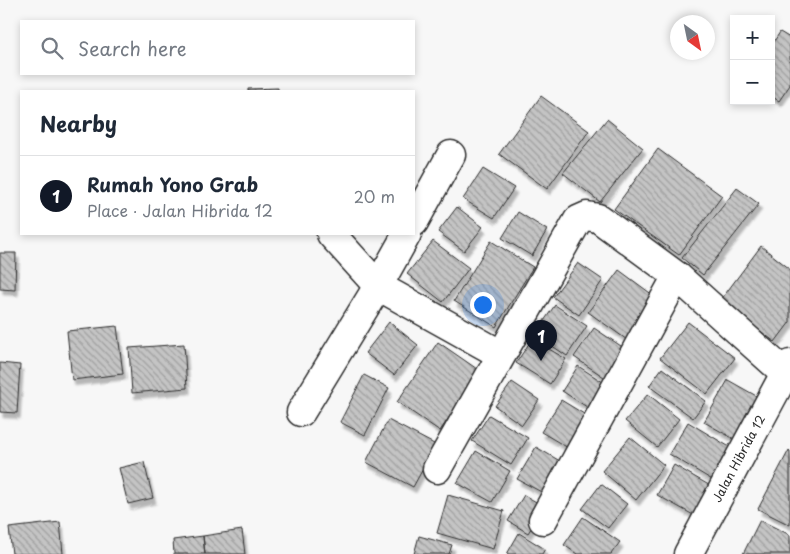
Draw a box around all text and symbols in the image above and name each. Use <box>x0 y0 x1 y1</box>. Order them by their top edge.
north arrow <box>670 15 715 60</box>
map controls <box>730 15 775 105</box>
button: + <box>730 15 775 60</box>
search box <box>20 20 415 75</box>
icon: search <box>38 34 66 62</box>
text: Search here <box>78 34 187 62</box>
button: − <box>730 60 775 105</box>
text: Nearby <box>40 107 117 139</box>
text: Rumah Yono Grab <box>87 170 258 198</box>
text: 1 <box>52 184 60 208</box>
text: 20 m <box>354 184 395 208</box>
text: Place · Jalan Hibrida 12 <box>87 198 273 222</box>
your location <box>470 292 496 318</box>
pin: 1 <box>525 320 557 361</box>
street label: Jalan Hibrida 12 <box>707 412 769 505</box>

